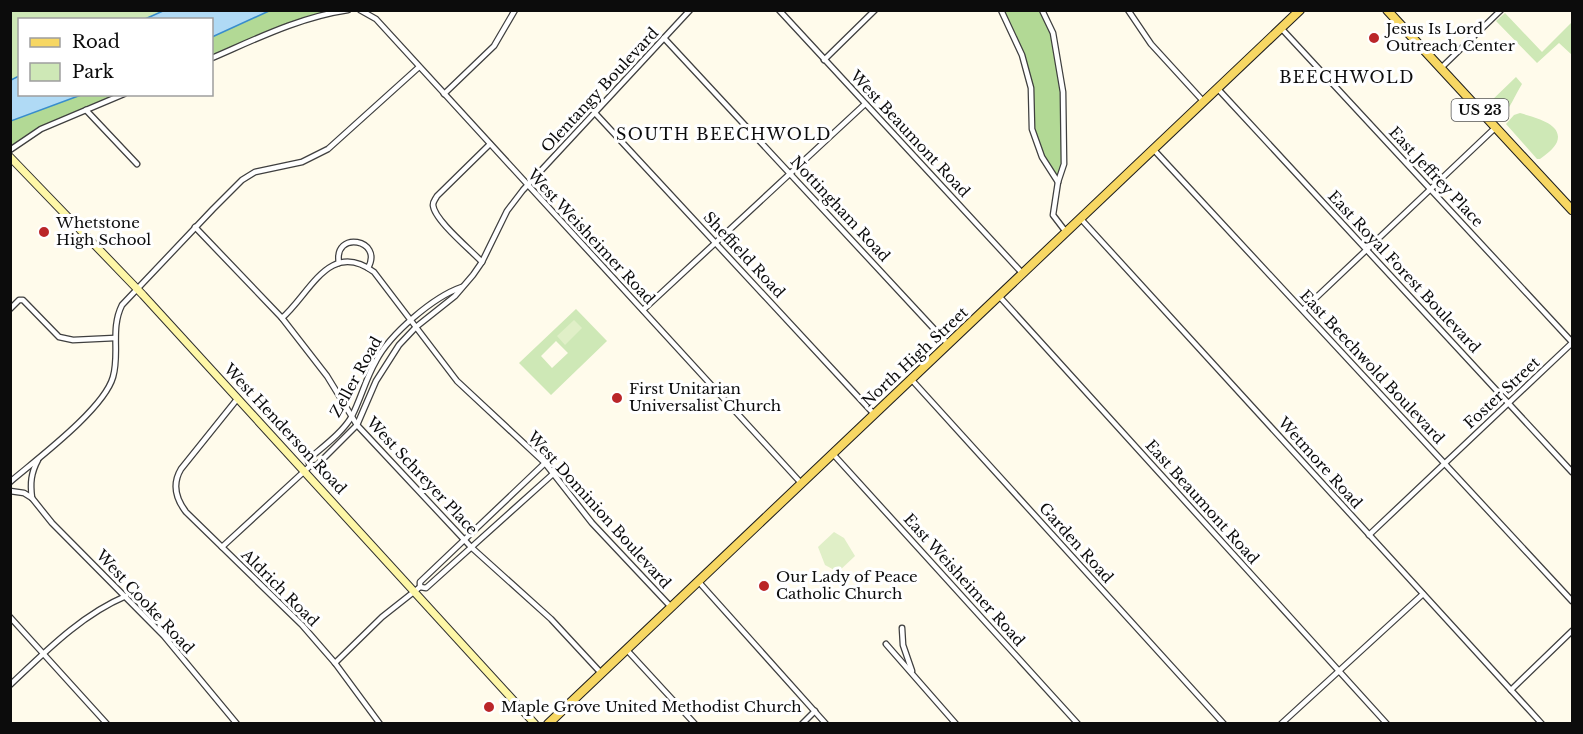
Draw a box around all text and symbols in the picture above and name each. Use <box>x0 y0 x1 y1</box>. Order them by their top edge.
legend <box>18 18 213 96</box>
place label: Jesus Is Lord Outreach Center <box>1384 19 1516 55</box>
street label: Olentangy Boulevard <box>537 23 662 156</box>
text: Road <box>72 31 120 53</box>
marker: Jesus Is Lord Outreach Center <box>1367 31 1381 45</box>
text: Park <box>72 61 114 83</box>
street label: West Beaumont Road <box>846 66 974 201</box>
district label: BEECHWOLD <box>1279 67 1415 87</box>
road number: US 23 <box>1452 99 1508 121</box>
street label: East Jeffrey Place <box>1385 123 1488 231</box>
district label: SOUTH BEECHWOLD <box>616 124 832 144</box>
street label: Nottingham Road <box>786 152 894 265</box>
street label: West Weisheimer Road <box>523 164 659 308</box>
street label: East Royal Forest Boulevard <box>1324 187 1485 357</box>
street label: Sheffield Road <box>700 208 789 302</box>
place label: Whetstone High School <box>55 213 151 249</box>
marker: Whetstone High School <box>37 225 51 239</box>
street label: East Beechwold Boulevard <box>1296 286 1449 448</box>
street label: North High Street <box>858 302 972 411</box>
street label: Zeller Road <box>326 333 386 420</box>
street label: Foster Street <box>1460 353 1544 432</box>
street label: West Henderson Road <box>219 359 351 498</box>
place label: First Unitarian Universalist Church <box>629 379 781 415</box>
marker: First Unitarian Universalist Church <box>610 391 624 405</box>
street label: West Schreyer Place <box>362 412 482 539</box>
street label: Wetmore Road <box>1274 412 1366 512</box>
street label: West Dominion Boulevard <box>523 426 675 592</box>
street label: East Beaumont Road <box>1142 436 1263 568</box>
street label: Garden Road <box>1035 499 1117 587</box>
street label: East Weisheimer Road <box>900 509 1029 650</box>
street label: Aldrich Road <box>237 544 323 630</box>
street label: West Cooke Road <box>92 545 198 658</box>
place label: Our Lady of Peace Catholic Church <box>776 567 918 603</box>
marker: Our Lady of Peace Catholic Church <box>757 579 771 593</box>
place label: Maple Grove United Methodist Church <box>501 697 802 716</box>
marker: Maple Grove United Methodist Church <box>482 700 496 714</box>

